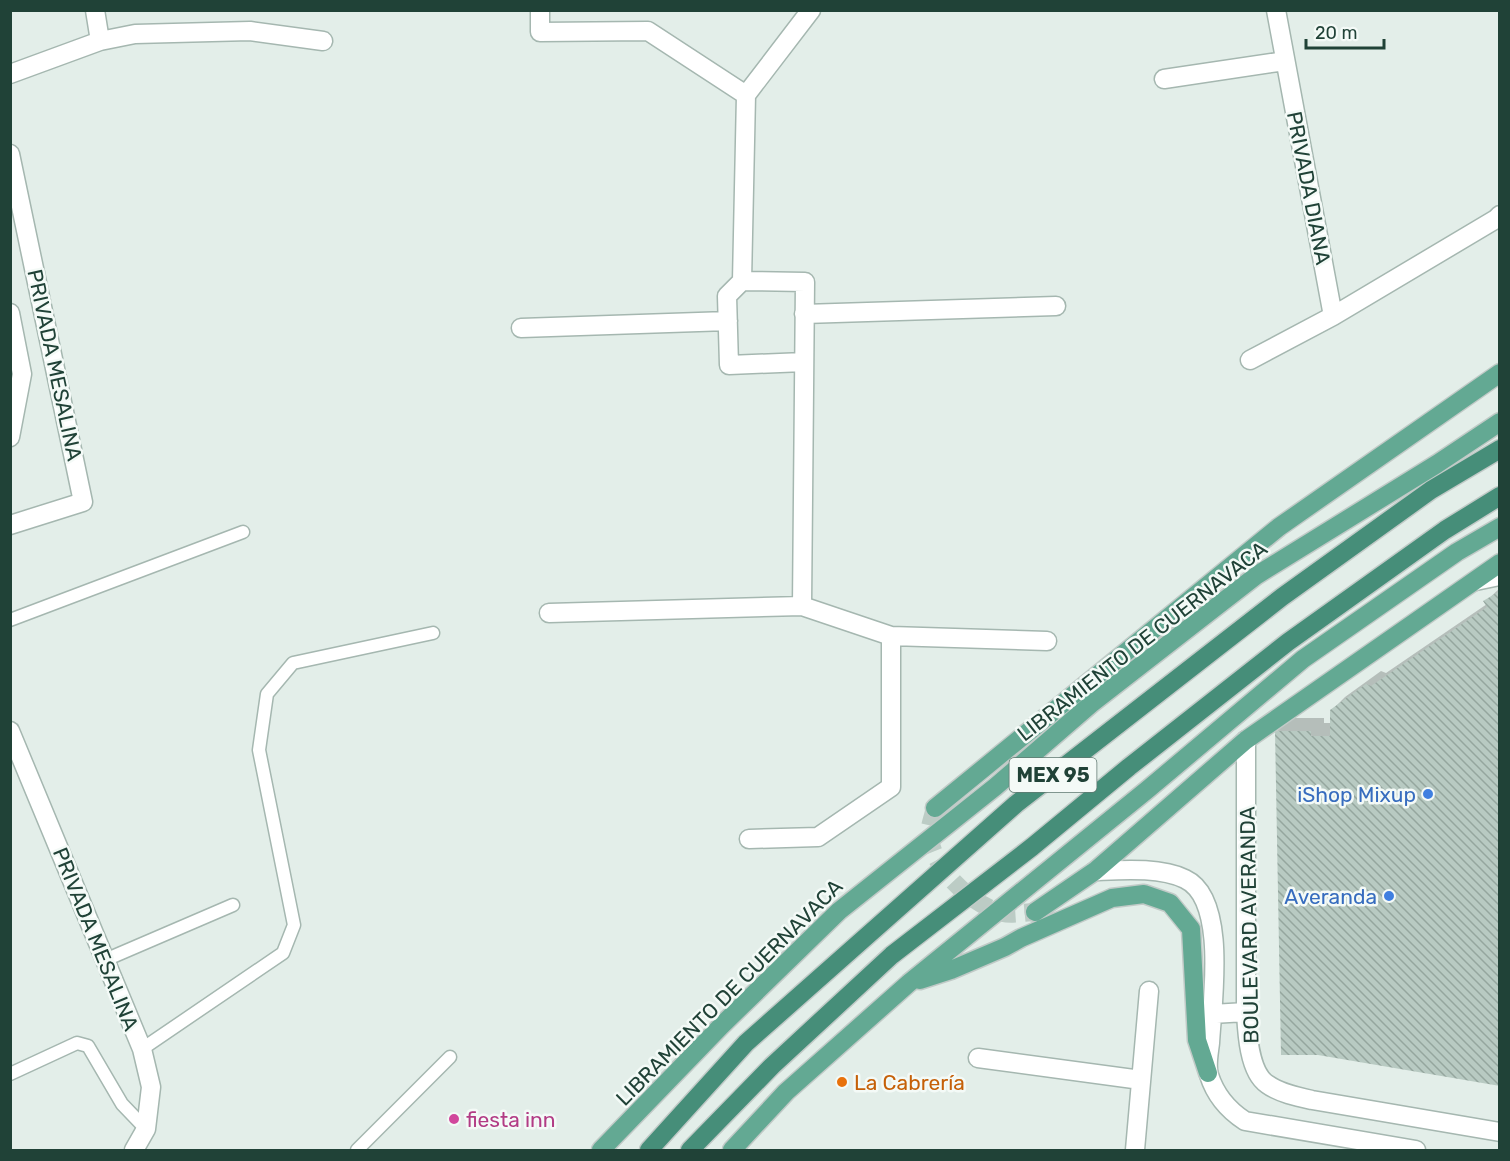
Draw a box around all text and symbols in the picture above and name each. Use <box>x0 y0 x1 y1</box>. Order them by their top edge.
scale bar <box>1306 12 1384 50</box>
text: 20 m <box>1315 22 1357 44</box>
street label: PRIVADA DIANA <box>1282 109 1336 267</box>
street label: PRIVADA MESALINA <box>22 267 88 463</box>
street label: LIBRAMIENTO DE CUERNAVACA <box>1012 536 1272 746</box>
road number: MEX 95 <box>1010 758 1096 792</box>
place label: iShop Mixup <box>1297 782 1416 807</box>
marker: iShop Mixup <box>1421 787 1435 801</box>
street label: BOULEVARD AVERANDA <box>1234 806 1264 1044</box>
street label: PRIVADA MESALINA <box>48 844 144 1034</box>
street label: LIBRAMIENTO DE CUERNAVACA <box>611 874 847 1110</box>
place label: Averanda <box>1284 884 1377 909</box>
marker: Averanda <box>1382 889 1396 903</box>
place label: La Cabrería <box>854 1070 965 1095</box>
marker: La Cabrería <box>835 1075 849 1089</box>
place label: fiesta inn <box>466 1107 555 1132</box>
marker: fiesta inn <box>447 1112 461 1126</box>

